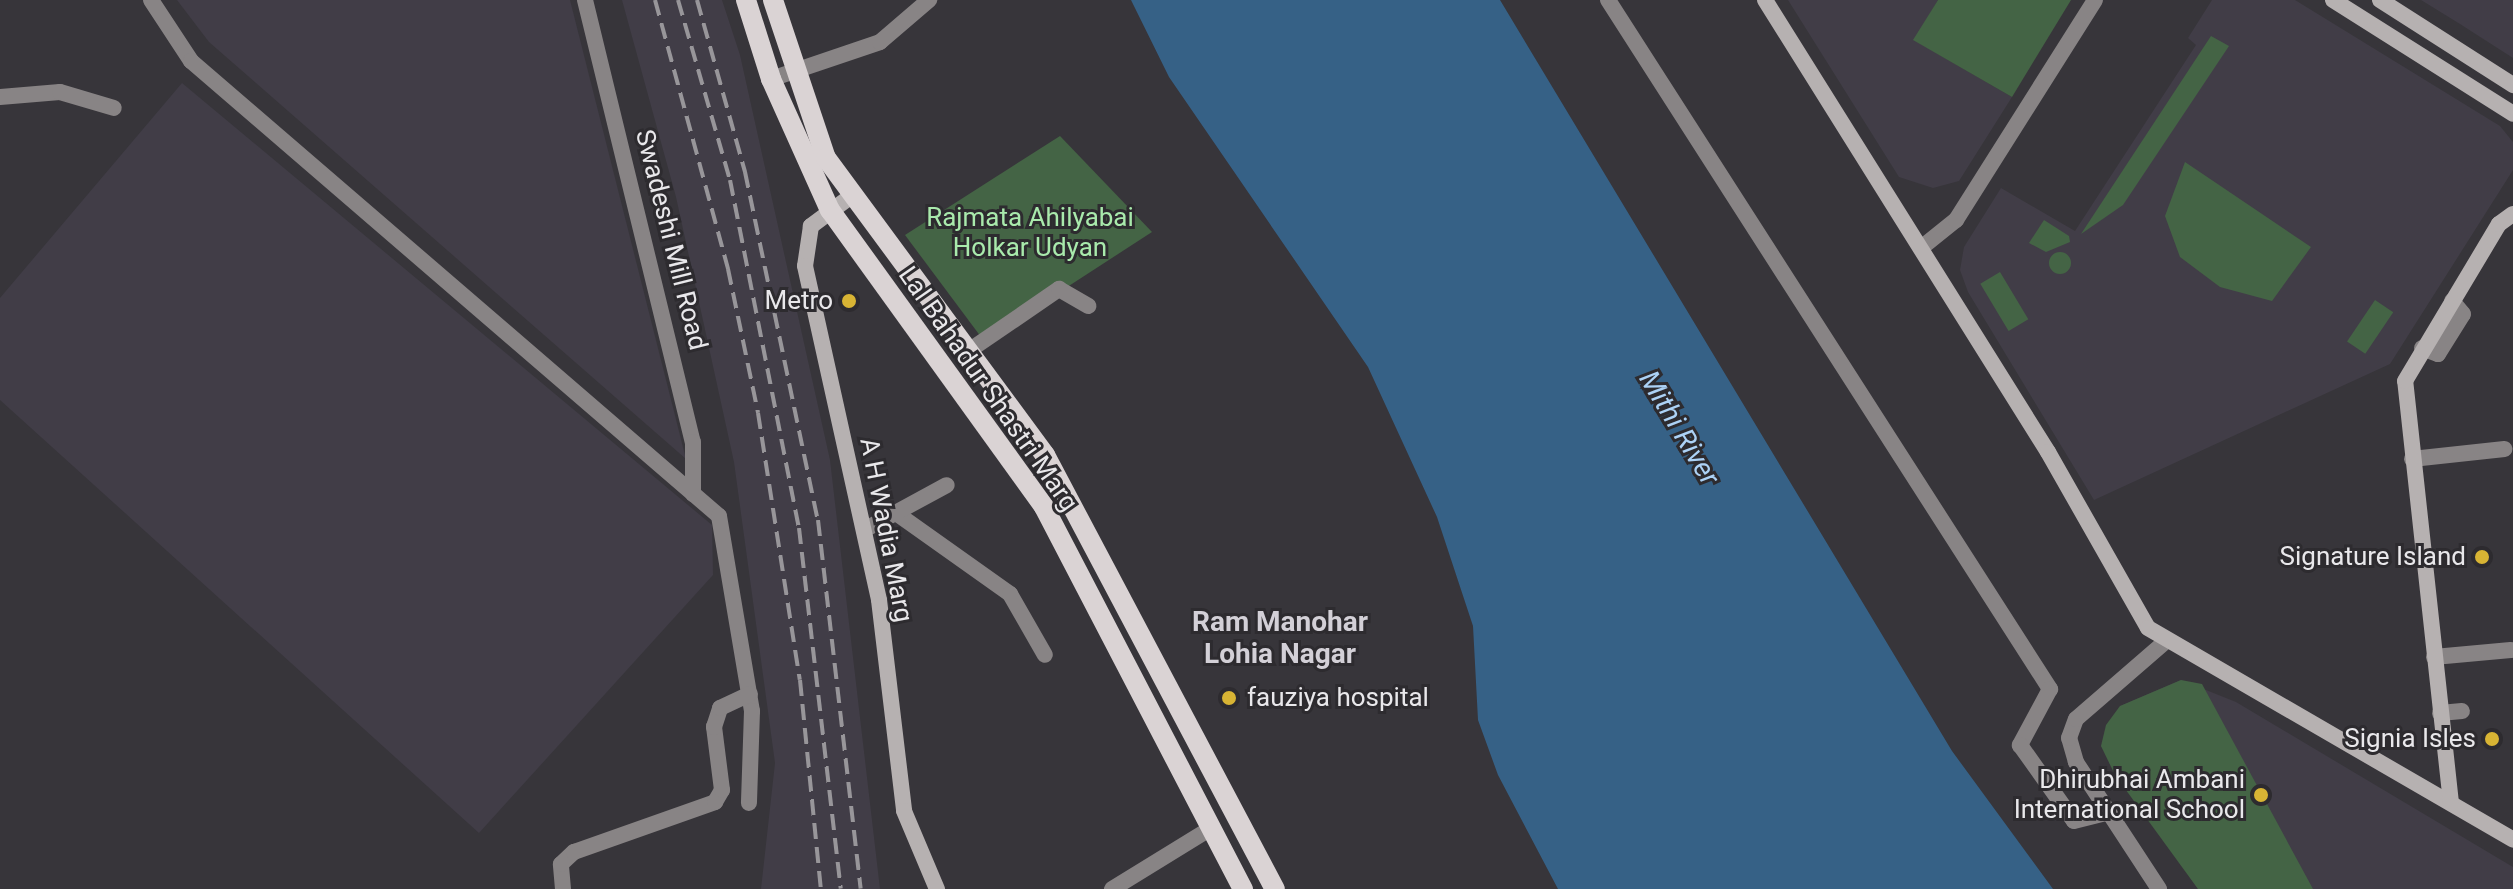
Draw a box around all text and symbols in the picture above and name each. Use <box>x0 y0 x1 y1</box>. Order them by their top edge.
street label: Swadeshi Mill Road <box>629 127 713 353</box>
park label: Rajmata Ahilyabai Holkar Udyan <box>926 202 1134 264</box>
street label: Lal Bahadur Shastri Marg <box>892 261 1084 517</box>
place label: Metro <box>765 285 833 317</box>
marker: Metro <box>840 292 858 310</box>
water label: Mithi River <box>1632 365 1726 491</box>
street label: A H Wadia Marg <box>853 435 919 625</box>
place label: Signature Island <box>2280 541 2466 573</box>
marker: Signature Island <box>2473 548 2491 566</box>
district label: Ram Manohar Lohia Nagar <box>1192 605 1368 671</box>
place label: fauziya hospital <box>1247 682 1429 714</box>
marker: fauziya hospital <box>1218 687 1240 709</box>
place label: Signia Isles <box>2344 723 2476 755</box>
marker: Signia Isles <box>2483 730 2501 748</box>
place label: Dhirubhai Ambani International School <box>2014 764 2245 826</box>
marker: Dhirubhai Ambani International School <box>2252 786 2270 804</box>

